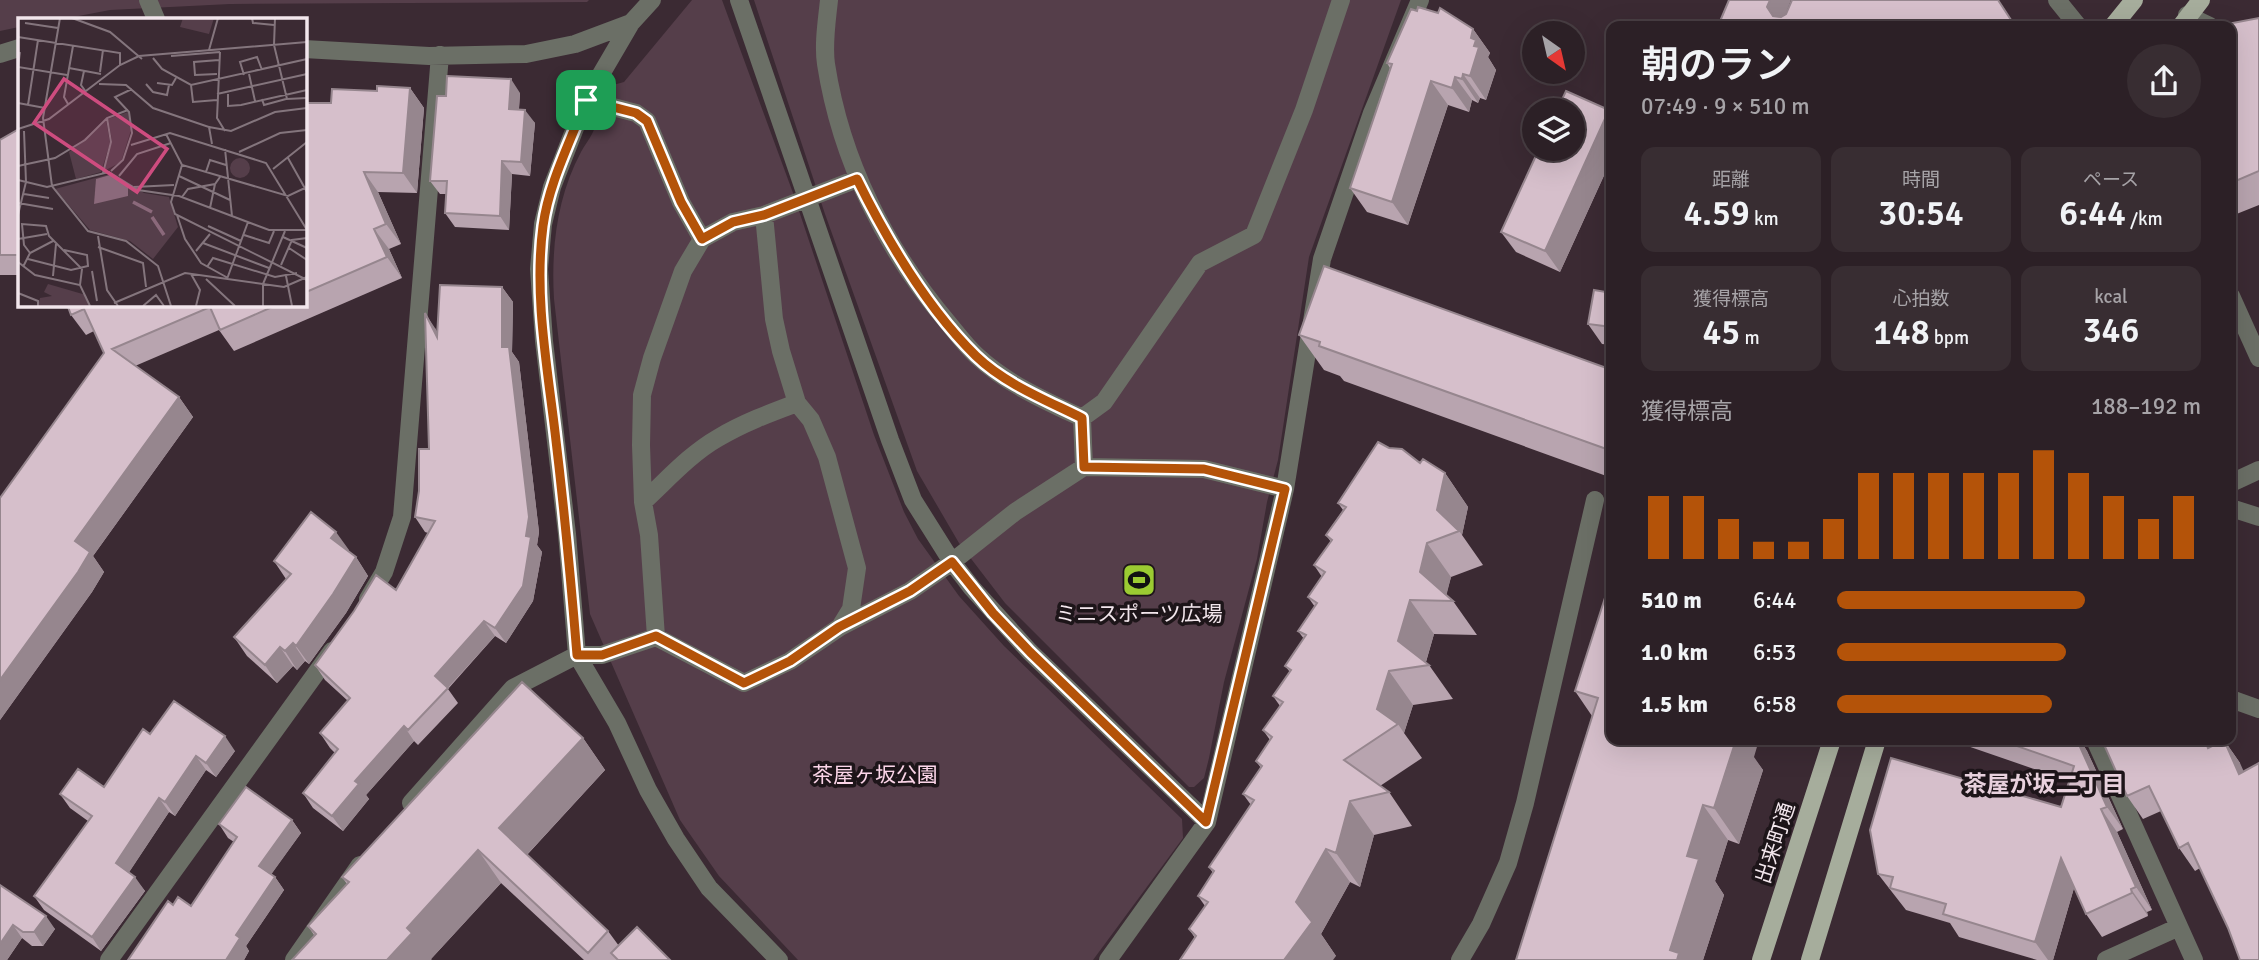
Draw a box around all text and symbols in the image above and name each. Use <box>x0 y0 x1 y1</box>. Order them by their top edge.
inset map <box>18 18 306 306</box>
north arrow <box>1522 21 1586 84</box>
map controls <box>1522 21 1585 161</box>
text: 朝のラン <box>1641 42 1793 89</box>
button: share <box>2127 44 2201 118</box>
pin <box>556 70 616 130</box>
icon: arrive <box>567 81 605 119</box>
text: 07:49 · 9 × 510 m <box>1641 92 1810 121</box>
button: layers <box>1522 98 1585 161</box>
text: 距離 <box>1712 168 1750 192</box>
text: 時間 <box>1902 168 1940 192</box>
text: ペース <box>2083 168 2139 192</box>
text: 4.59 <box>1683 192 1750 235</box>
text: 30:54 <box>1878 192 1964 235</box>
text: 6:44 <box>2059 192 2126 235</box>
text: km <box>1750 207 1779 231</box>
text: /km <box>2126 207 2163 231</box>
text: kcal <box>2094 285 2128 309</box>
text: 獲得標高 <box>1693 287 1769 311</box>
text: 心拍数 <box>1892 287 1950 311</box>
text: 346 <box>2083 309 2139 352</box>
text: 45 <box>1702 311 1740 354</box>
text: 148 <box>1873 311 1930 354</box>
text: m <box>1740 326 1760 350</box>
text: bpm <box>1930 326 1969 350</box>
text: 188–192 m <box>2091 392 2201 421</box>
text: 獲得標高 <box>1641 397 1733 426</box>
sports icon: ミニスポーツ広場 <box>1120 561 1158 599</box>
text: 510 m <box>1641 586 1702 615</box>
text: 6:44 <box>1753 586 1796 615</box>
place label: ミニスポーツ広場 <box>1055 601 1223 627</box>
text: 1.0 km <box>1641 638 1708 667</box>
text: 6:53 <box>1753 638 1796 667</box>
text: 1.5 km <box>1641 690 1708 719</box>
text: 6:58 <box>1753 690 1796 719</box>
park label: 茶屋ヶ坂公園 <box>812 762 938 788</box>
district label: 茶屋が坂二丁目 <box>1964 770 2125 799</box>
street label: 出来町通 <box>1750 799 1800 887</box>

